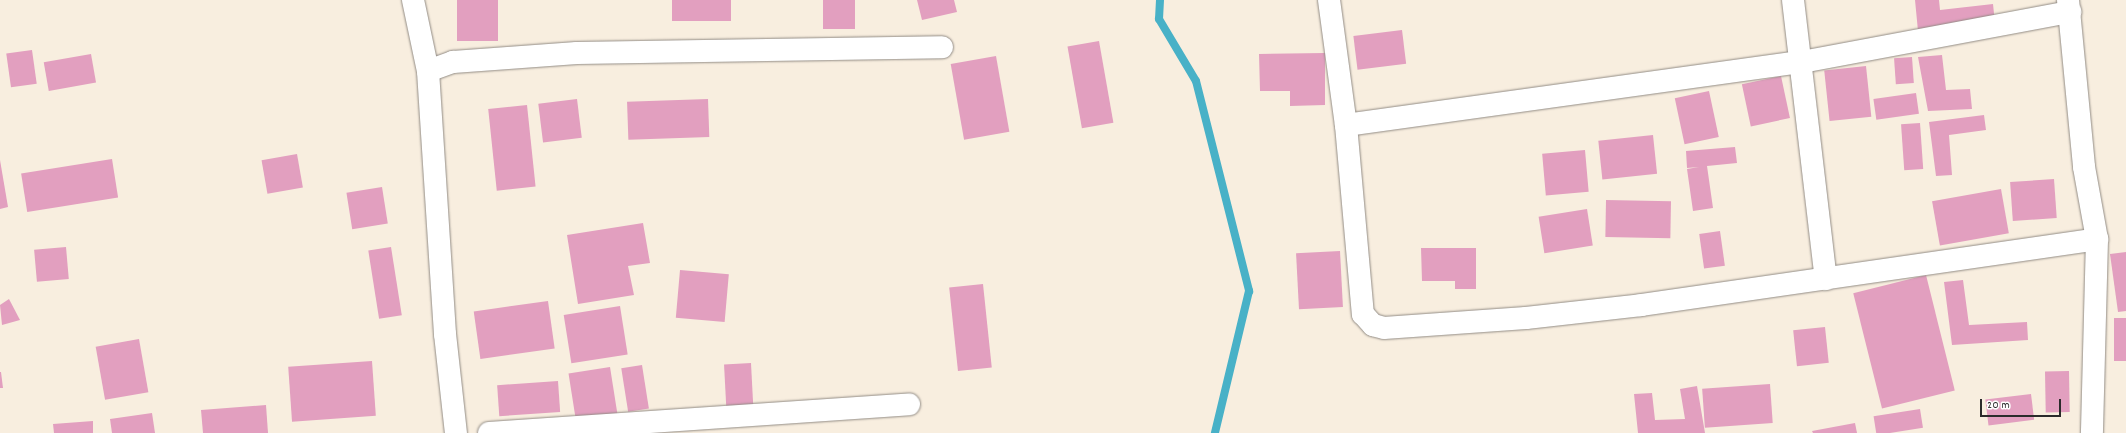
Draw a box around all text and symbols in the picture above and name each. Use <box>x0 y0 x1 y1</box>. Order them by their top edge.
scale bar <box>1982 391 2063 417</box>
text: 20 m <box>1987 397 2010 414</box>

